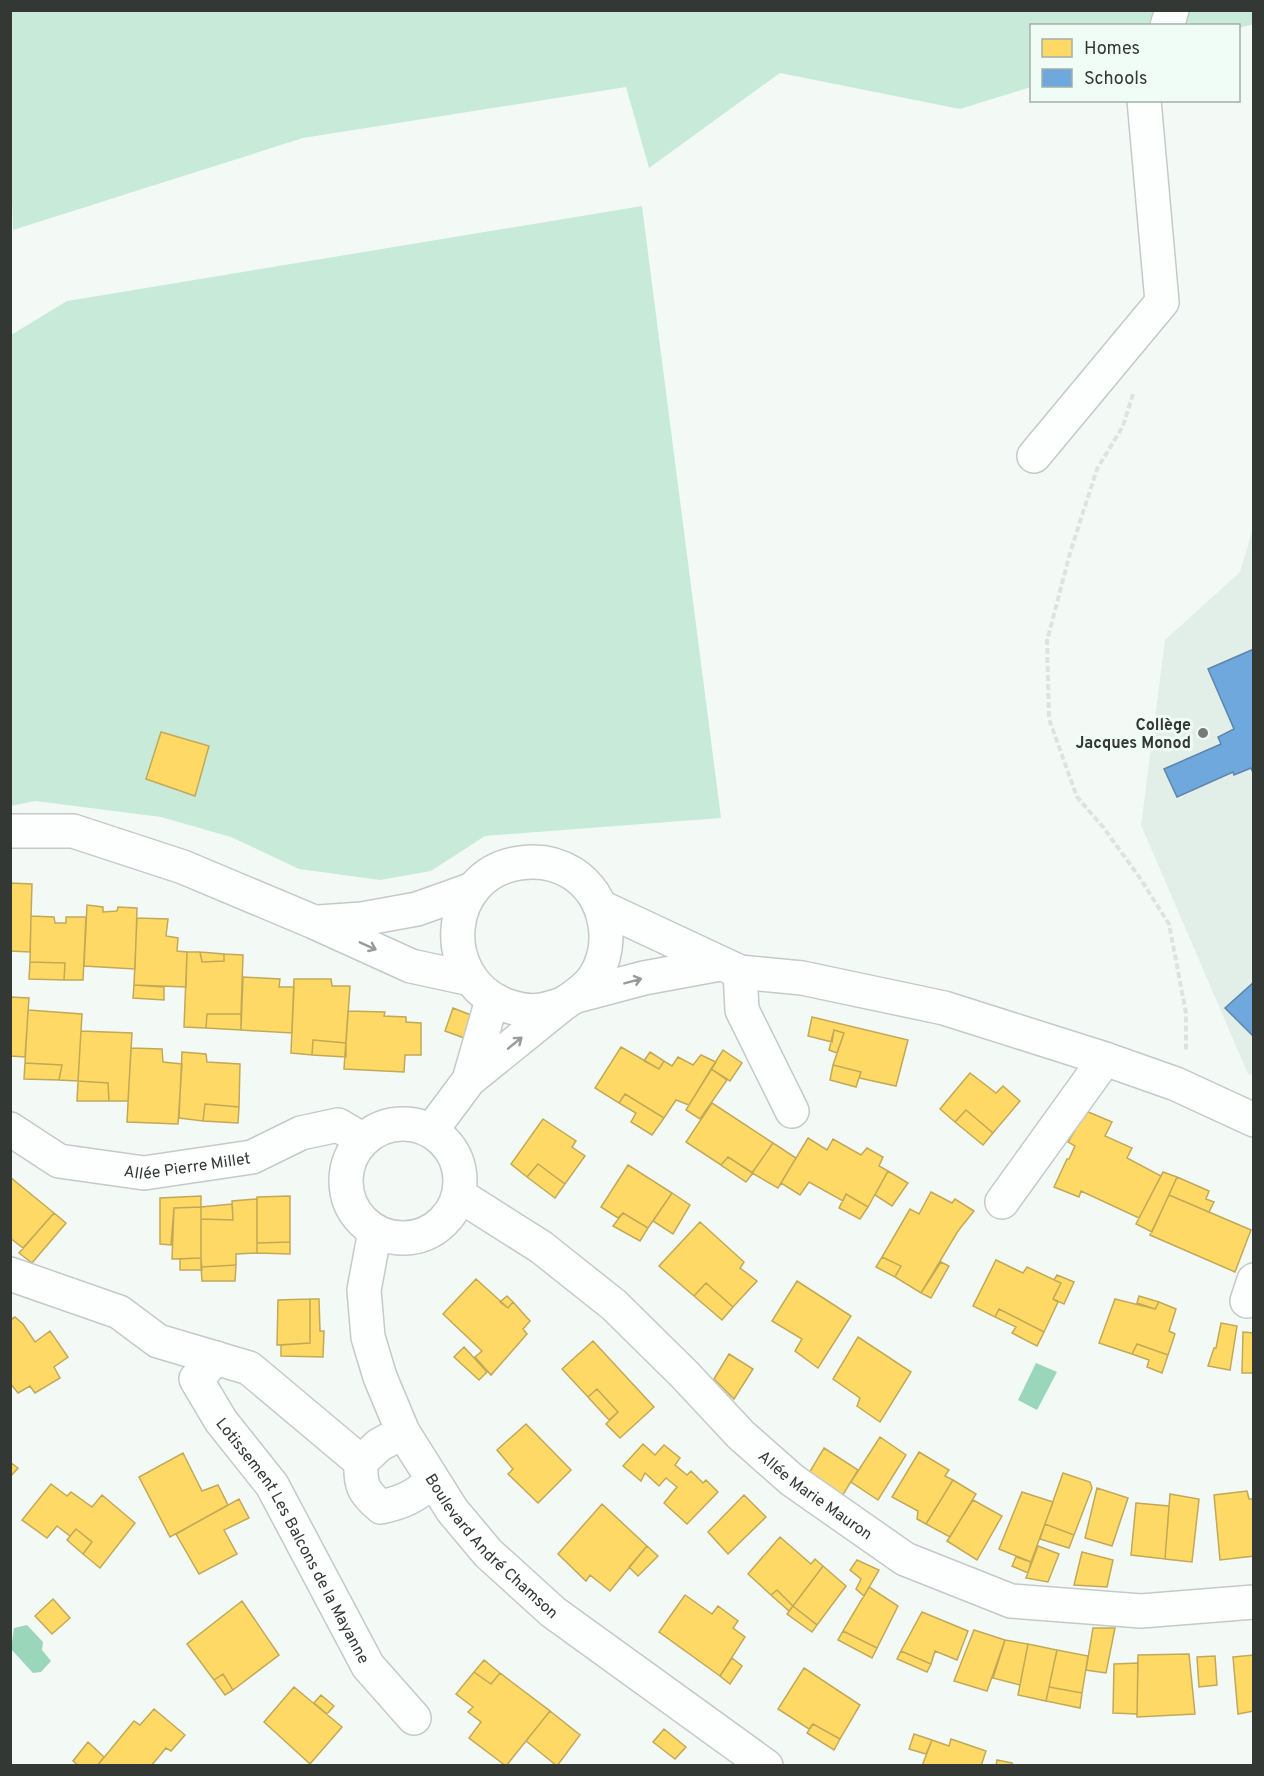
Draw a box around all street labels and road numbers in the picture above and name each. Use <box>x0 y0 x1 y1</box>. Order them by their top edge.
street label: Allée Pierre Millet <box>122 1149 252 1185</box>
street label: Lotissement Les Balcons de la Mayanne <box>210 1415 373 1668</box>
street label: Allée Marie Mauron <box>753 1447 876 1545</box>
street label: Boulevard André Chamson <box>420 1471 562 1624</box>

